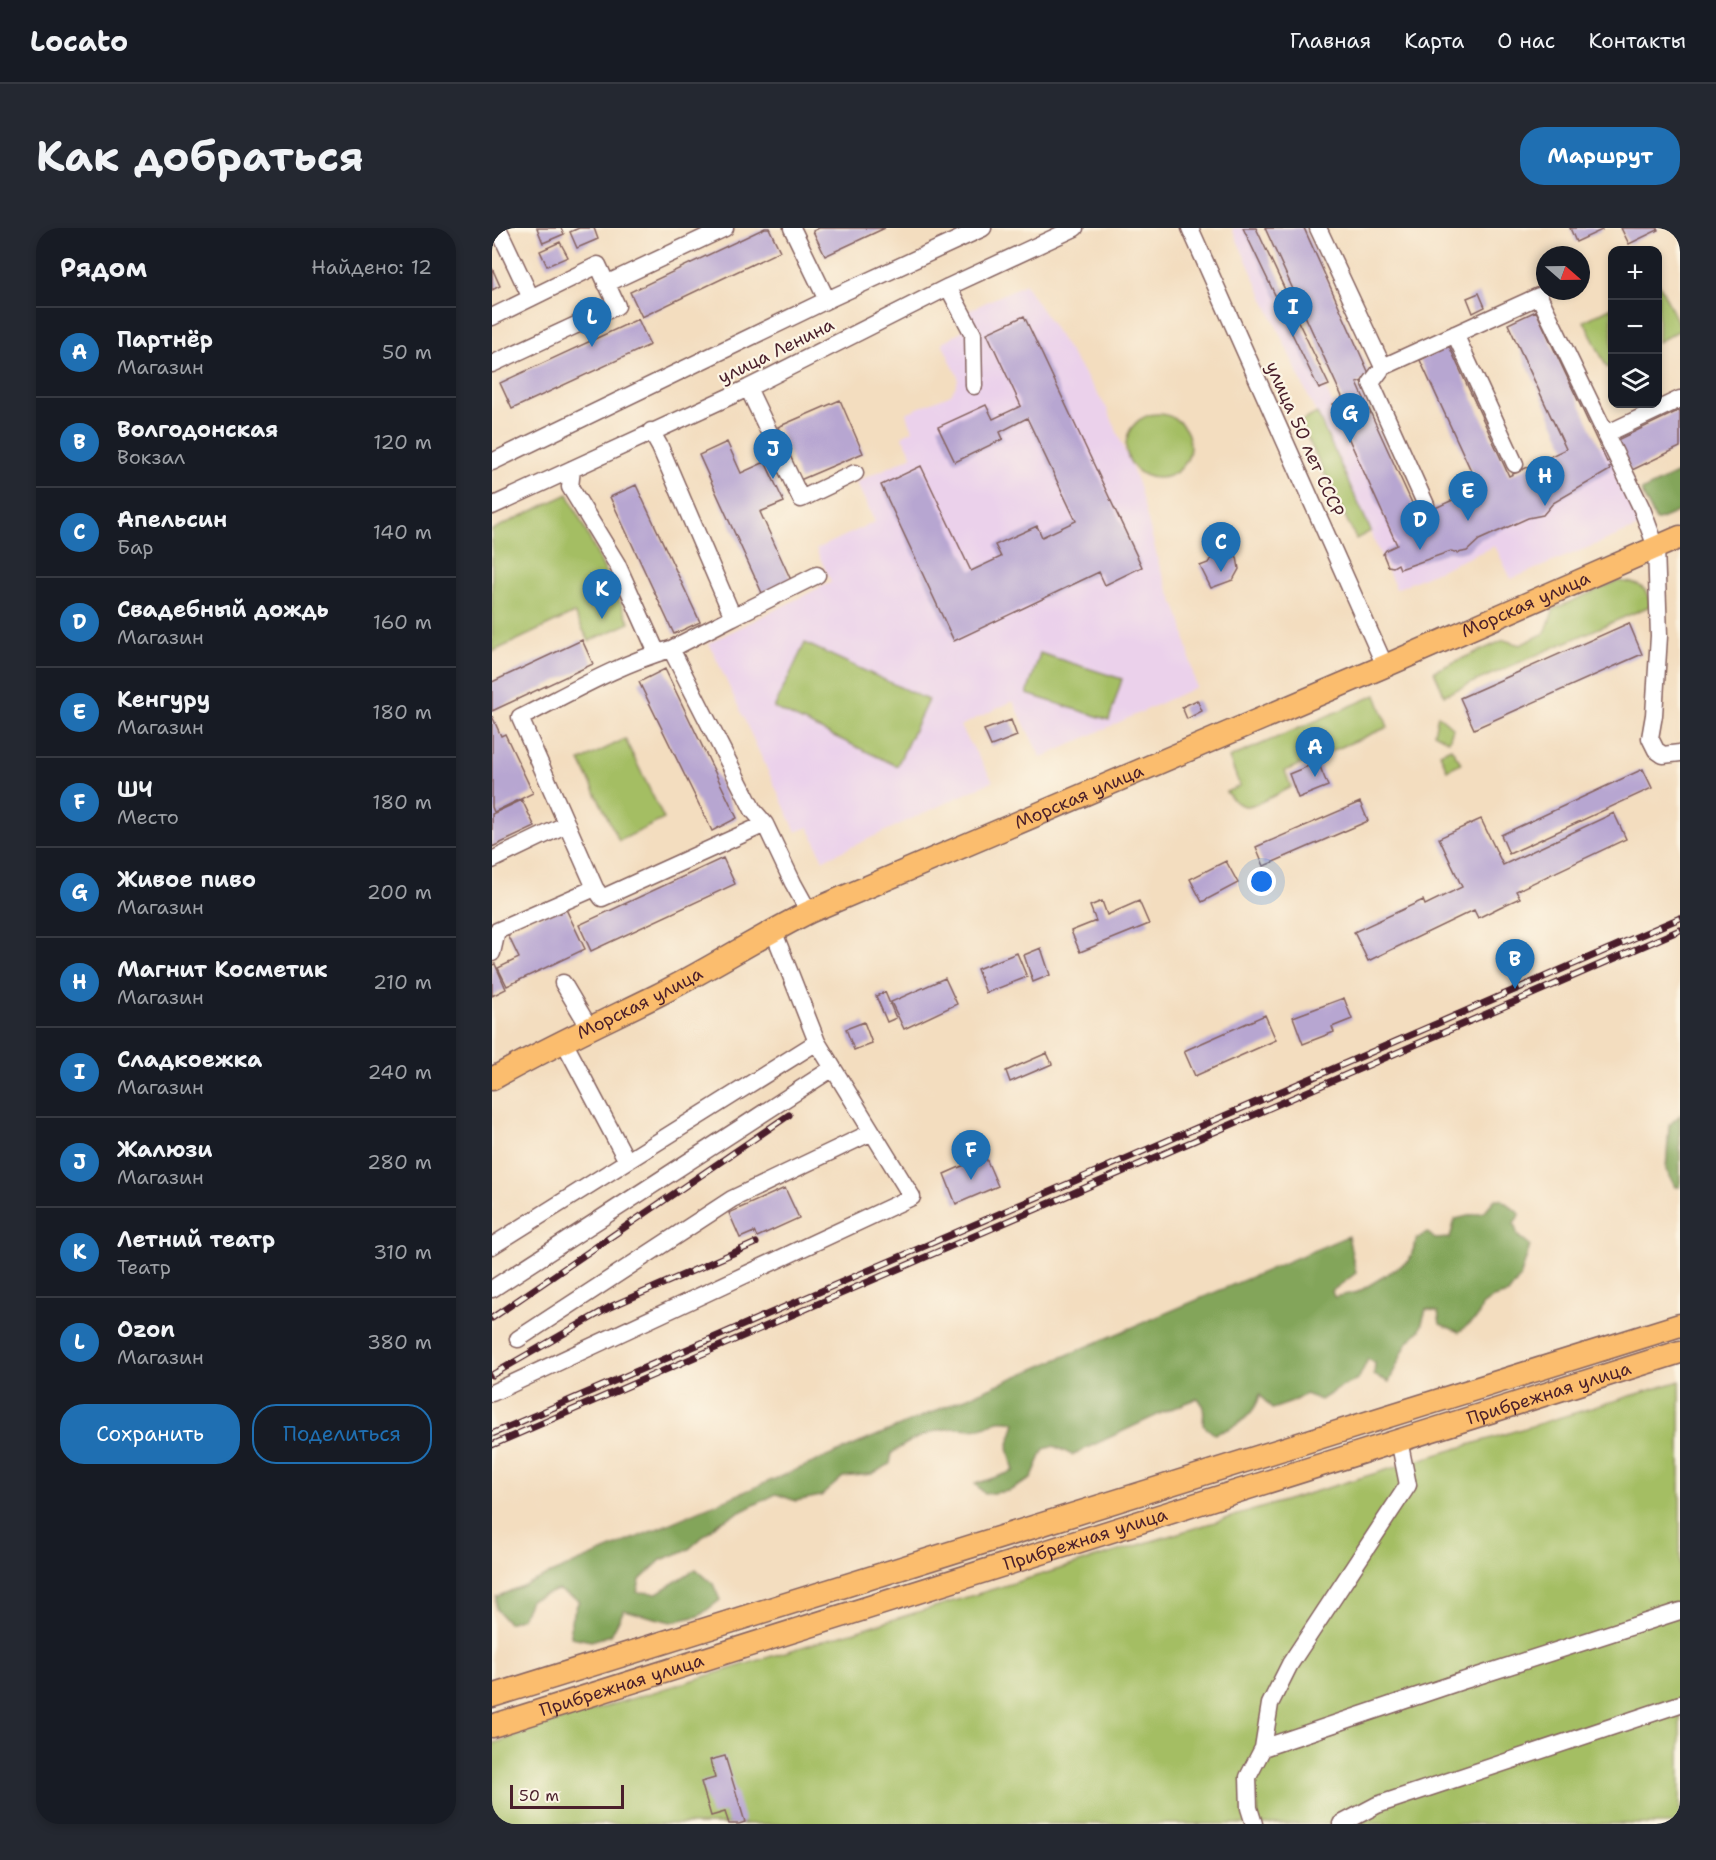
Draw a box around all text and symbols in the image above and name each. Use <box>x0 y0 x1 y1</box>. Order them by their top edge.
text: Locato <box>30 22 128 60</box>
text: Главная <box>1290 27 1371 55</box>
text: Карта <box>1404 27 1464 55</box>
text: О нас <box>1497 27 1555 55</box>
text: Контакты <box>1588 27 1686 55</box>
button: Маршрут <box>1520 127 1680 185</box>
text: Как добраться <box>36 128 364 184</box>
north arrow <box>1536 246 1590 300</box>
map controls <box>1608 246 1662 408</box>
button: + <box>1608 246 1662 300</box>
text: Рядом <box>60 250 147 285</box>
text: Найдено: 12 <box>311 254 432 280</box>
pin: I <box>1274 288 1312 337</box>
pin: L <box>572 298 612 347</box>
button: − <box>1608 300 1662 354</box>
street label: улица Ленина <box>714 313 838 389</box>
text: Партнёр <box>117 325 213 354</box>
text: A <box>72 339 87 365</box>
text: 50 m <box>382 339 432 365</box>
text: Магазин <box>117 354 204 380</box>
button: layers <box>1608 354 1662 408</box>
street label: улица 50 лет СССР <box>1260 358 1350 520</box>
pin: G <box>1330 394 1370 443</box>
text: Волгодонская <box>117 415 278 444</box>
text: B <box>73 429 86 455</box>
text: 120 m <box>373 429 432 455</box>
pin: J <box>754 430 792 479</box>
text: Вокзал <box>117 444 185 470</box>
pin: H <box>1526 456 1564 506</box>
pin: E <box>1448 472 1488 521</box>
pin: D <box>1400 500 1440 550</box>
text: Апельсин <box>117 505 227 534</box>
text: C <box>73 519 86 545</box>
text: 140 m <box>373 519 432 545</box>
pin: C <box>1202 522 1240 572</box>
text: Бар <box>117 534 154 560</box>
street label: Морская улица <box>1457 566 1594 643</box>
pin: K <box>582 570 622 619</box>
text: Свадебный дождь <box>117 595 329 624</box>
text: D <box>72 609 87 635</box>
text: 160 m <box>373 609 432 635</box>
text: Магазин <box>117 624 204 650</box>
text: Кенгуру <box>117 685 210 714</box>
text: E <box>73 699 86 725</box>
text: 180 m <box>372 699 432 725</box>
text: Магазин <box>117 714 204 740</box>
pin: A <box>1296 728 1334 777</box>
street label: Морская улица <box>1011 758 1147 835</box>
text: ШЧ <box>117 775 153 804</box>
text: F <box>74 789 85 815</box>
text: 180 m <box>372 789 432 815</box>
text: Место <box>117 804 179 830</box>
text: Живое пиво <box>117 865 256 894</box>
your location <box>1247 867 1276 896</box>
text: G <box>71 879 88 905</box>
text: 200 m <box>367 879 432 905</box>
text: Магазин <box>117 894 204 920</box>
pin: B <box>1496 940 1534 989</box>
text: Магнит Косметик <box>117 955 328 984</box>
street label: Морская улица <box>573 961 707 1045</box>
text: H <box>72 969 87 995</box>
text: 210 m <box>373 969 432 995</box>
text: Магазин <box>117 984 204 1010</box>
text: Сладкоежка <box>117 1045 262 1074</box>
text: I <box>74 1059 85 1085</box>
text: 240 m <box>367 1059 432 1085</box>
text: Магазин <box>117 1074 204 1100</box>
pin: F <box>952 1130 990 1180</box>
text: Жалюзи <box>117 1135 212 1164</box>
text: J <box>73 1149 86 1175</box>
text: 280 m <box>367 1149 432 1175</box>
text: Магазин <box>117 1164 204 1190</box>
text: Летний театр <box>117 1225 275 1254</box>
text: K <box>73 1239 86 1265</box>
text: 310 m <box>373 1239 432 1265</box>
text: Театр <box>117 1254 171 1280</box>
text: Ozon <box>117 1315 175 1344</box>
text: L <box>74 1329 85 1355</box>
text: 380 m <box>367 1329 432 1355</box>
text: Магазин <box>117 1344 204 1370</box>
street label: Прибрежная улица <box>1464 1356 1634 1430</box>
button: Сохранить <box>60 1404 240 1464</box>
button: Поделиться <box>252 1404 432 1464</box>
street label: Прибрежная улица <box>1000 1502 1170 1576</box>
street label: Прибрежная улица <box>537 1648 707 1722</box>
scale bar <box>510 1782 624 1810</box>
text: 50 m <box>519 1785 559 1806</box>

